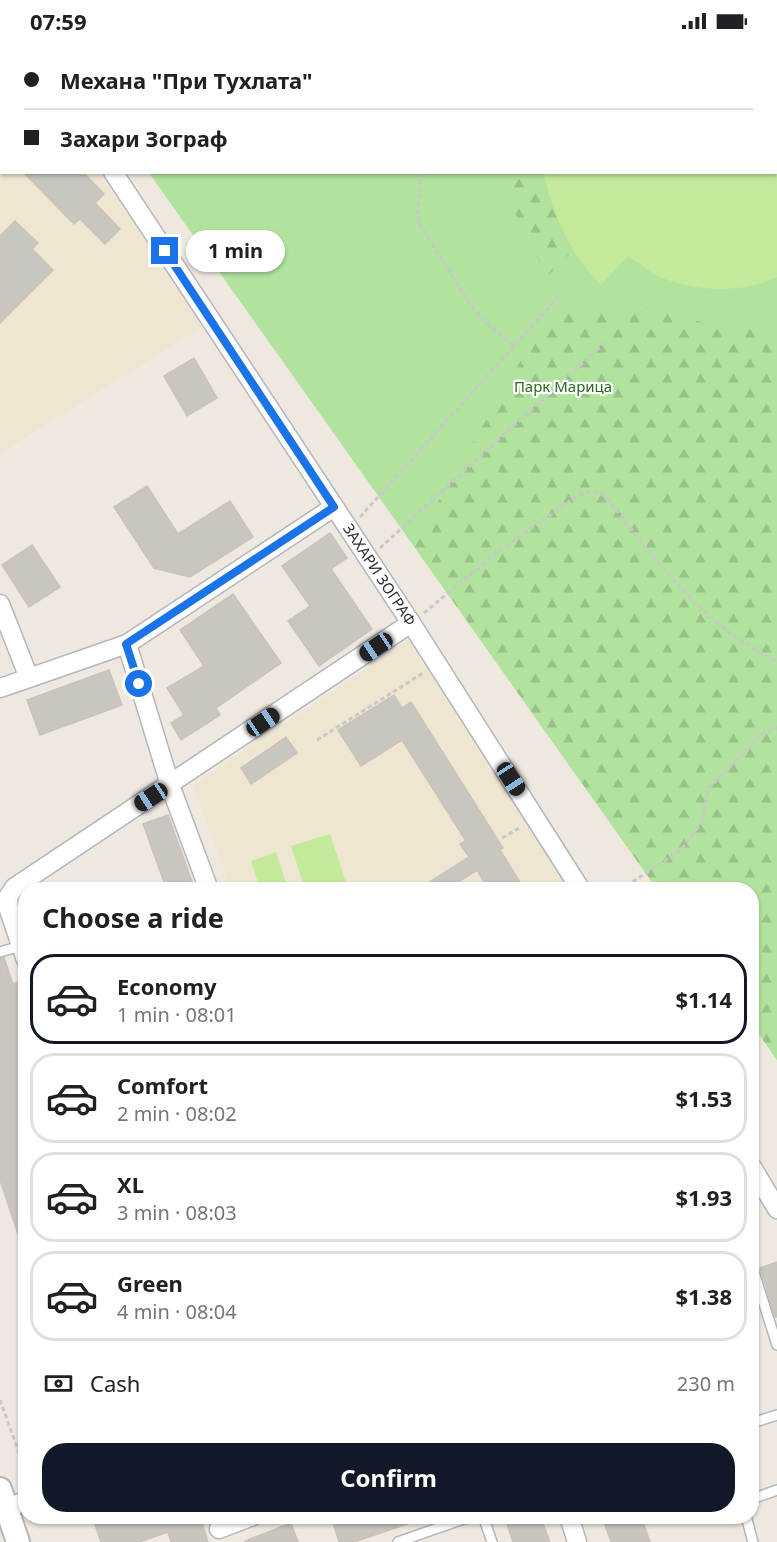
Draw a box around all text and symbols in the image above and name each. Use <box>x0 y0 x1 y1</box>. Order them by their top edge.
text: 07:59 <box>30 6 87 36</box>
text: Механа "При Тухлата" <box>60 65 313 95</box>
text: Захари Зограф <box>60 123 228 153</box>
callout: 1 min <box>186 230 285 272</box>
route end <box>151 237 178 264</box>
text: 1 min <box>208 237 263 264</box>
park label: Парк Марица <box>514 376 612 396</box>
street label: ЗАХАРИ ЗОГРАФ <box>339 520 421 629</box>
car <box>356 629 396 665</box>
route start <box>125 670 152 697</box>
car <box>243 704 283 740</box>
car <box>494 759 528 799</box>
car <box>131 780 171 814</box>
text: Choose a ride <box>42 899 224 936</box>
text: Economy <box>117 971 216 1001</box>
icon: car <box>45 972 99 1026</box>
text: $1.14 <box>675 984 732 1014</box>
text: 1 min · 08:01 <box>117 1001 237 1028</box>
text: Comfort <box>117 1070 208 1100</box>
icon: car <box>45 1071 99 1125</box>
text: $1.53 <box>675 1083 732 1113</box>
text: 2 min · 08:02 <box>117 1100 237 1127</box>
text: XL <box>117 1169 144 1199</box>
icon: car <box>45 1170 99 1224</box>
text: $1.93 <box>675 1182 732 1212</box>
text: 3 min · 08:03 <box>117 1199 237 1226</box>
text: Green <box>117 1268 183 1298</box>
icon: car <box>45 1269 99 1323</box>
text: $1.38 <box>675 1281 732 1311</box>
text: 4 min · 08:04 <box>117 1298 237 1325</box>
icon: cash <box>42 1367 75 1400</box>
text: Cash <box>90 1368 140 1398</box>
text: 230 m <box>677 1370 735 1397</box>
button: Confirm <box>42 1443 735 1512</box>

